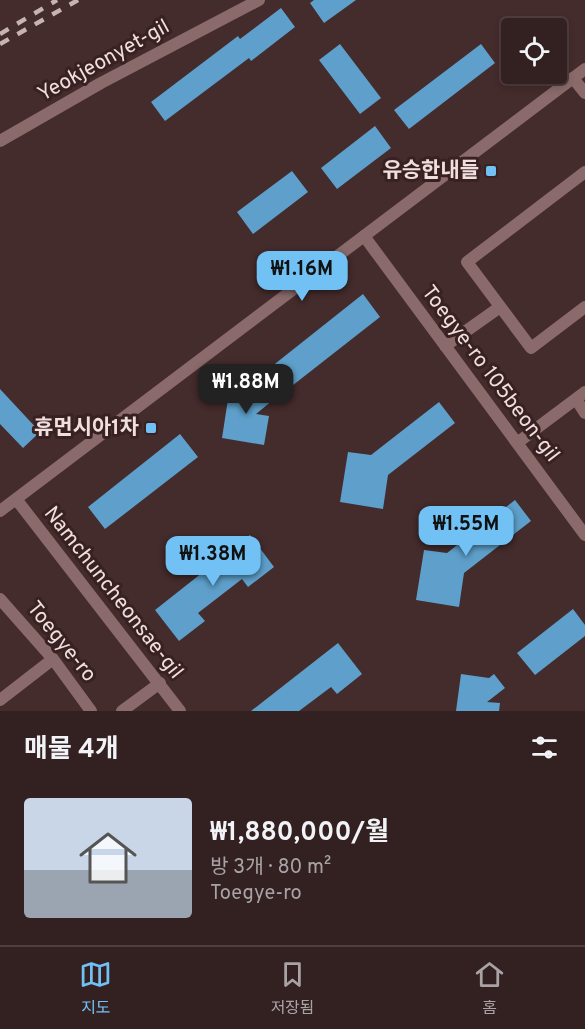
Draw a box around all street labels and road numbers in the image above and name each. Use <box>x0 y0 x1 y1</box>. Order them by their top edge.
street label: Yeokjeonyet-gil <box>33 14 175 108</box>
street label: Toegye-ro 105beon-gil <box>415 280 565 468</box>
street label: Namchuncheonsae-gil <box>37 501 189 685</box>
street label: Toegye-ro <box>20 596 102 688</box>

